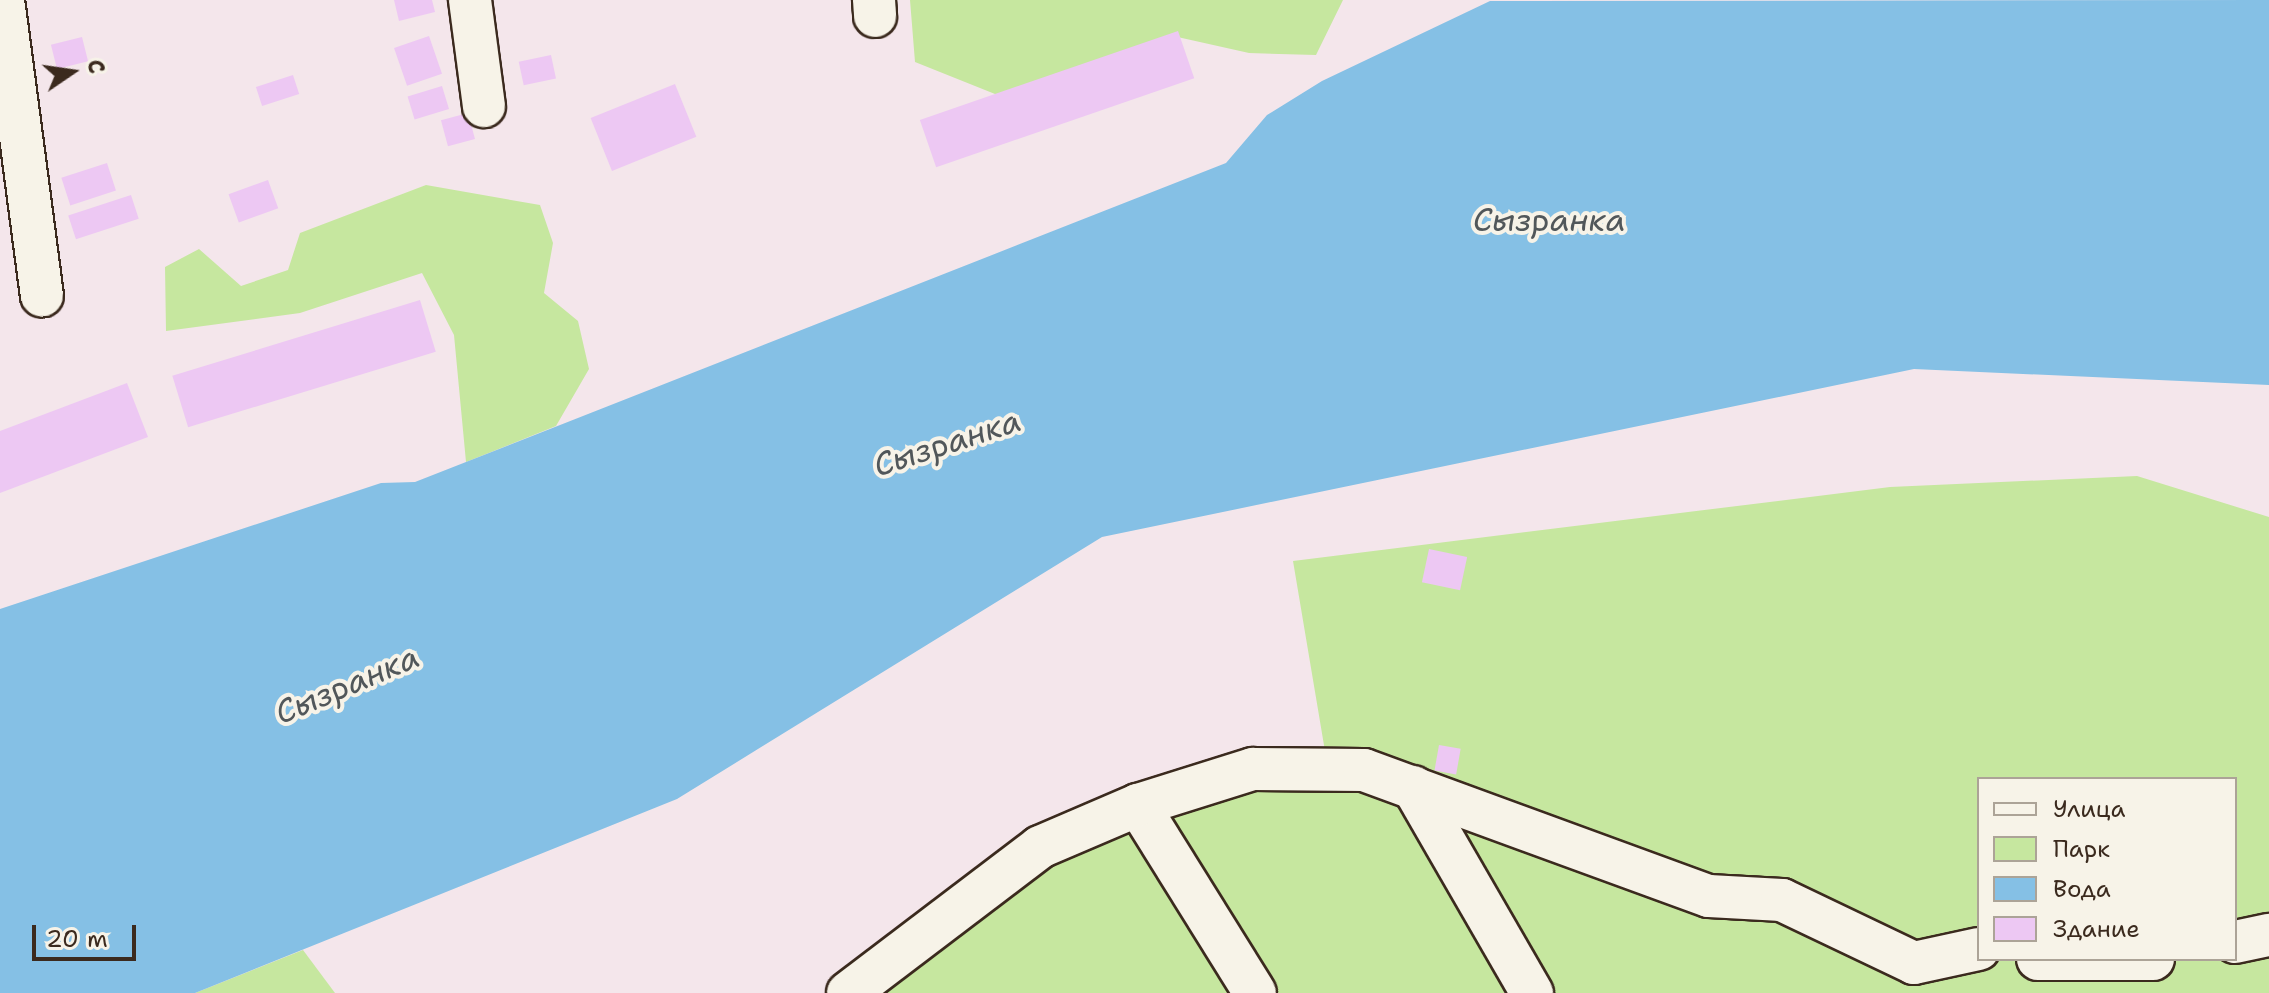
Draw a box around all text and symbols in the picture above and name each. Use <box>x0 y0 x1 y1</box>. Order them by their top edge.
north arrow <box>32 32 112 112</box>
text: С <box>80 57 112 76</box>
water label: Сызранка <box>1473 201 1625 239</box>
water label: Сызранка <box>868 401 1026 485</box>
water label: Сызранка <box>269 637 425 733</box>
legend <box>1977 777 2237 961</box>
text: Улица <box>2053 793 2126 825</box>
text: Парк <box>2053 833 2110 865</box>
text: Вода <box>2053 873 2111 905</box>
scale bar <box>36 909 140 959</box>
text: Здание <box>2053 913 2140 945</box>
text: 20 m <box>46 923 108 955</box>

